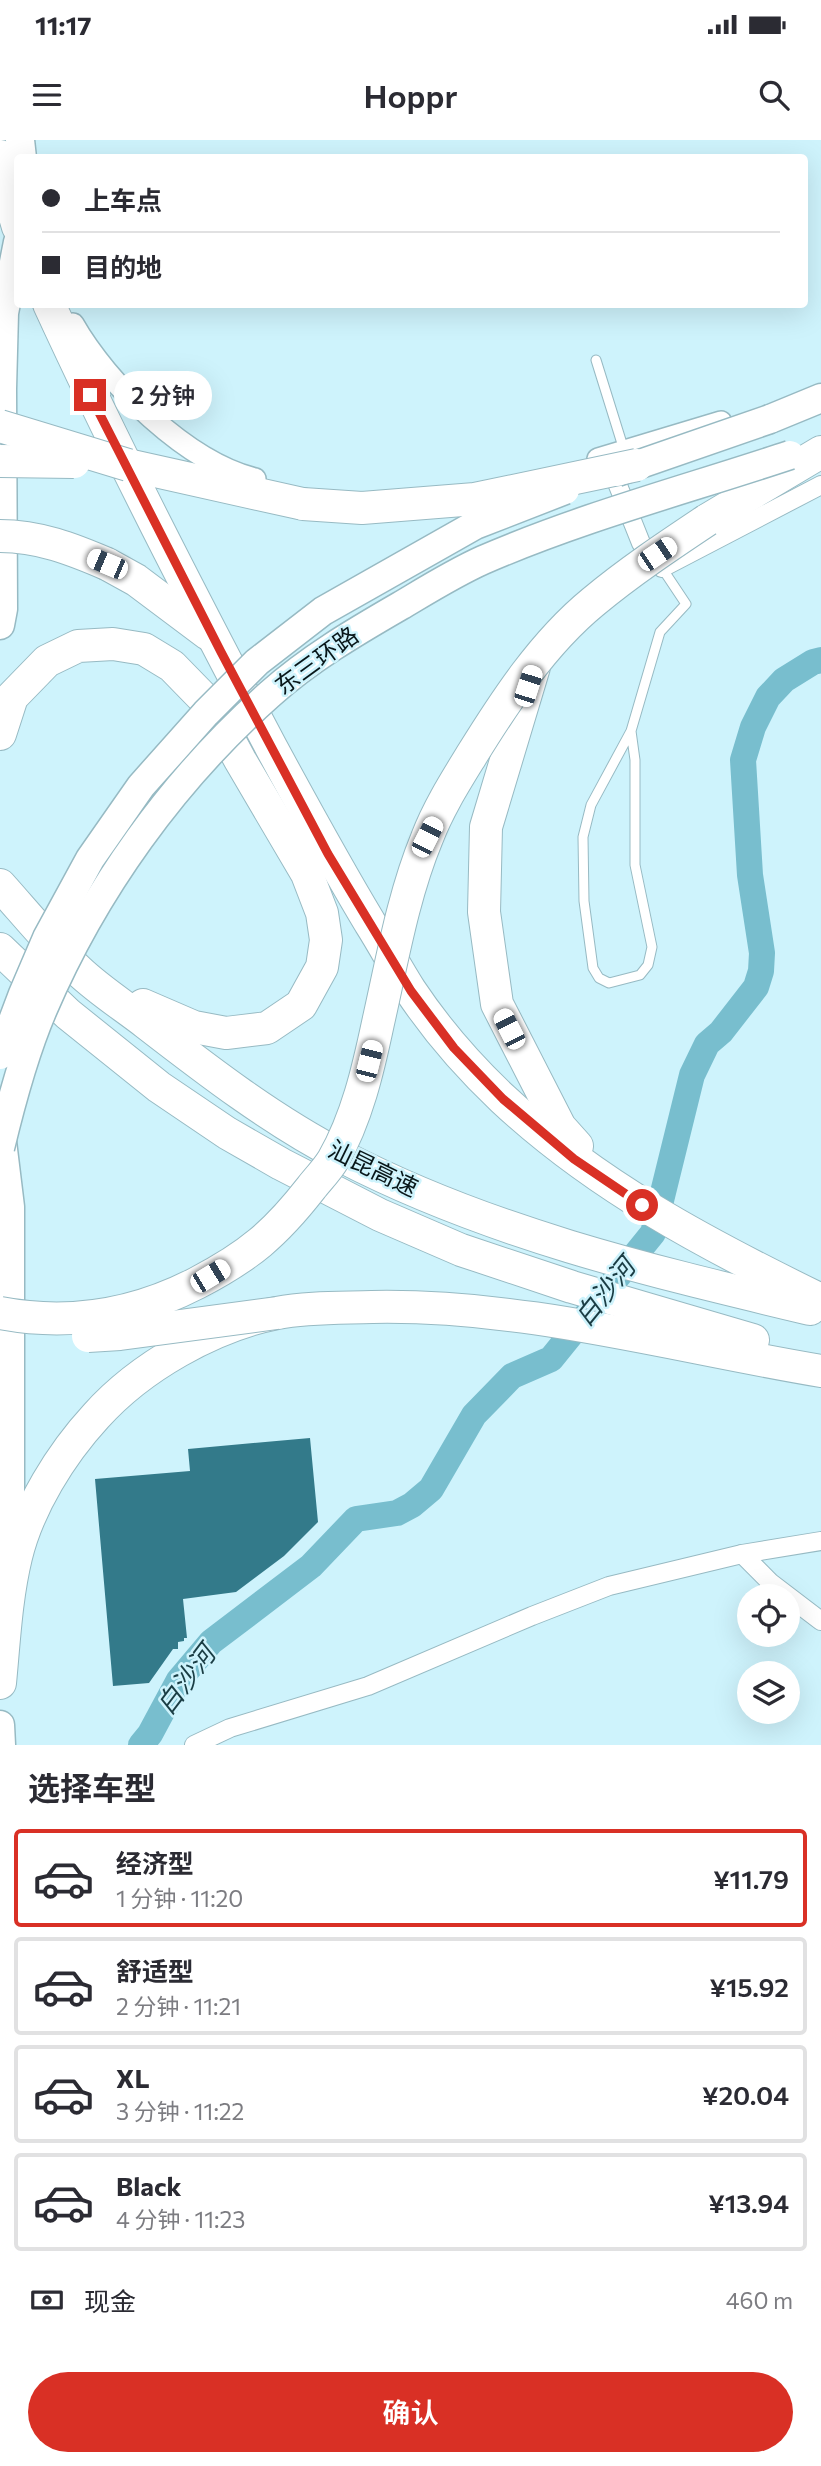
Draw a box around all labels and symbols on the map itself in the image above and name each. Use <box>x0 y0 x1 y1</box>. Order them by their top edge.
callout: 2 分钟 <box>114 370 212 420</box>
route end <box>74 379 106 411</box>
car <box>634 534 681 574</box>
car <box>84 546 131 582</box>
street label: 东三环路 <box>269 620 363 700</box>
car <box>512 663 545 709</box>
car <box>409 814 446 860</box>
car <box>491 1006 528 1052</box>
car <box>354 1038 385 1084</box>
street label: 汕昆高速 <box>324 1134 423 1202</box>
route start <box>626 1189 658 1221</box>
water label: 白沙河 <box>567 1247 644 1331</box>
car <box>187 1256 234 1296</box>
water label: 白沙河 <box>149 1635 224 1720</box>

